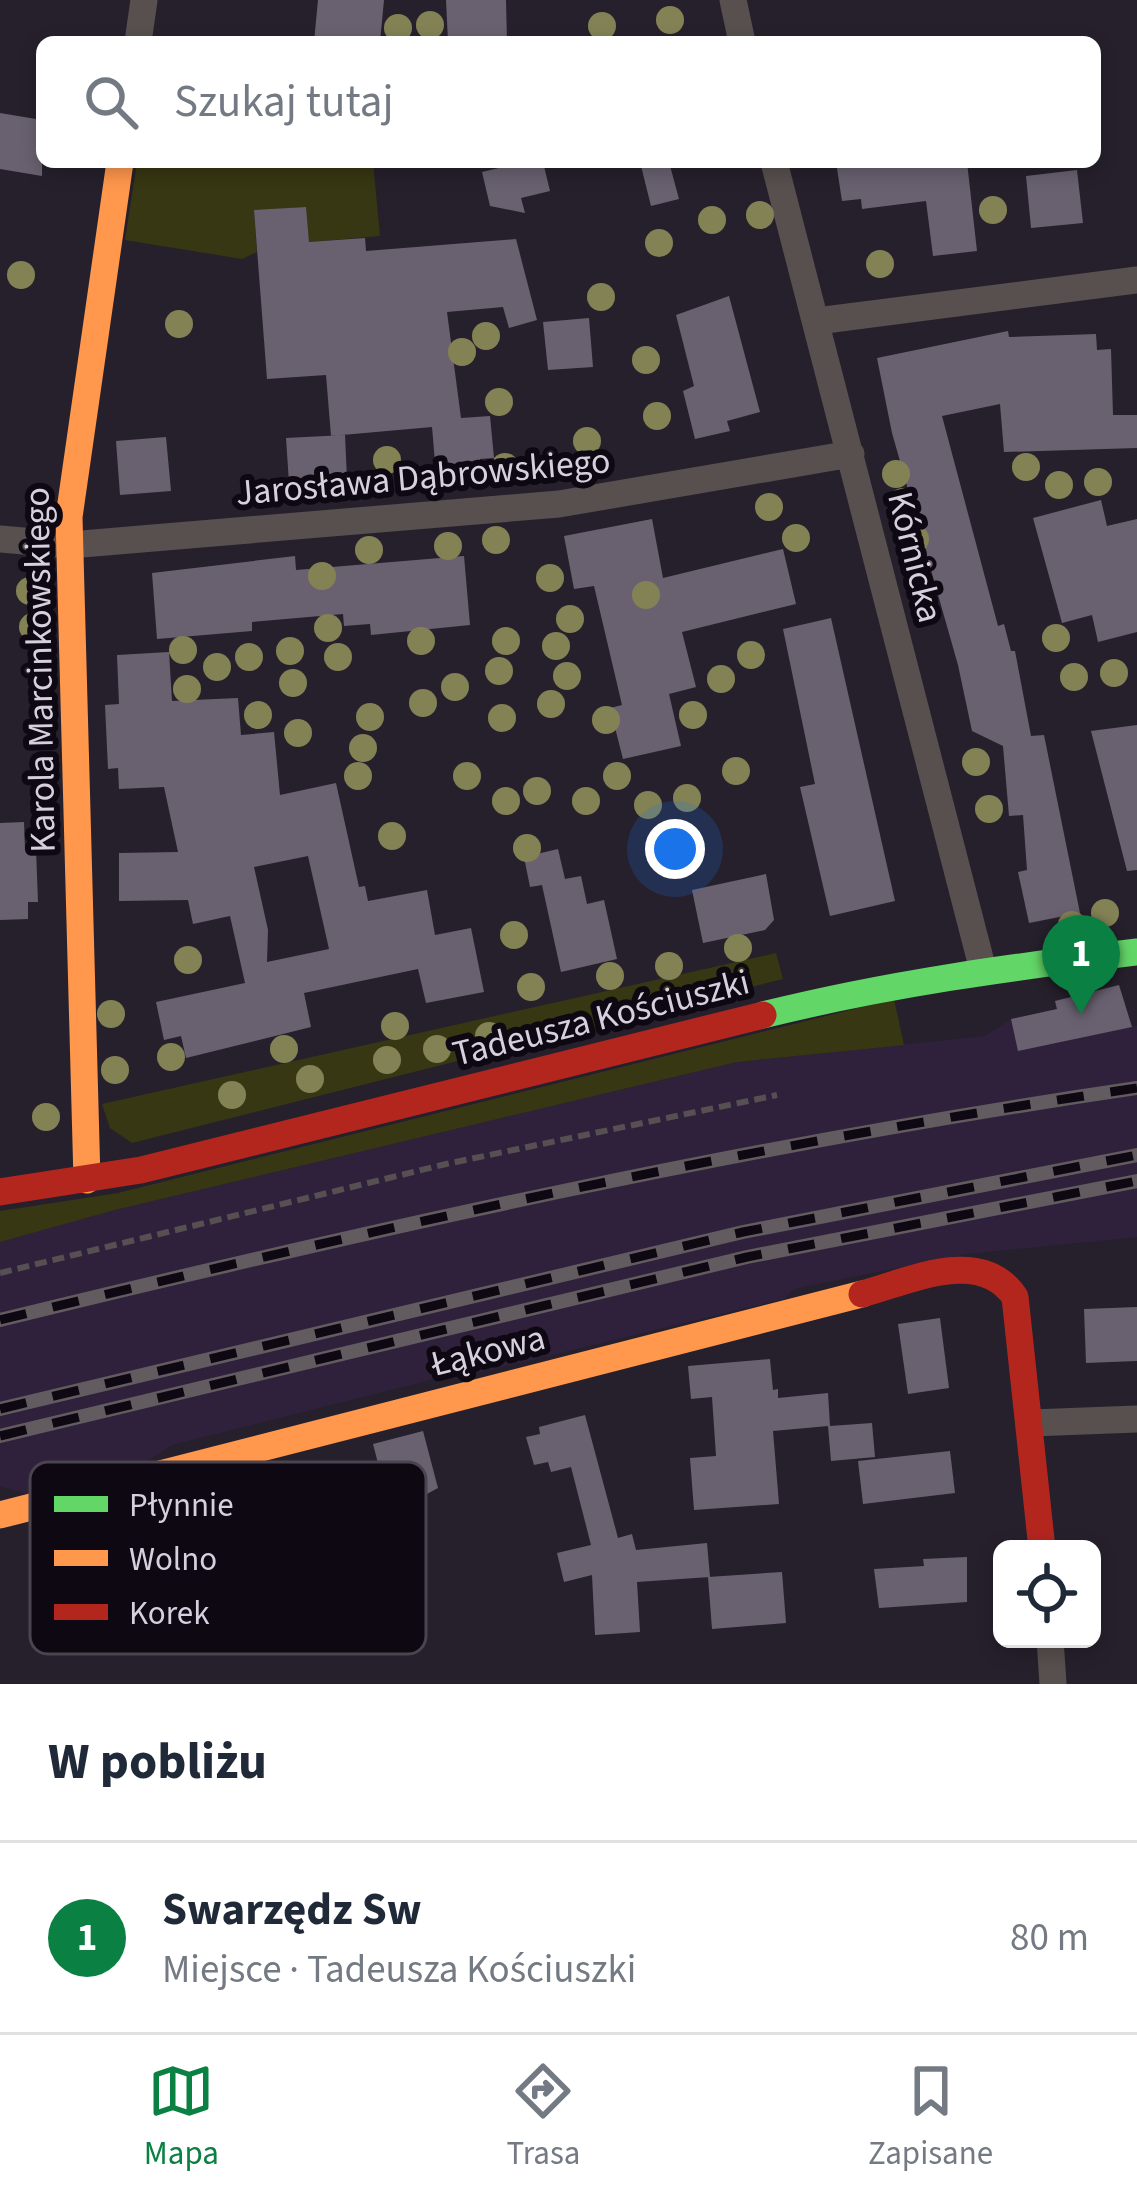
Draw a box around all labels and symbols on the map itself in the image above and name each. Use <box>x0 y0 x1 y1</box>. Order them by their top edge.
street label: Jarosława Dąbrowskiego <box>234 435 612 519</box>
street label: Kórnicka <box>874 486 956 628</box>
street label: Karola Marcinkowskiego <box>11 487 69 853</box>
your location <box>645 819 705 879</box>
pin: 1 <box>1042 915 1120 1014</box>
street label: Tadeusza Kościuszki <box>447 956 755 1080</box>
street label: Łąkowa <box>424 1312 551 1390</box>
legend <box>30 1462 426 1654</box>
text: Płynnie <box>129 1482 234 1529</box>
text: Wolno <box>129 1536 217 1583</box>
text: Korek <box>129 1590 210 1637</box>

